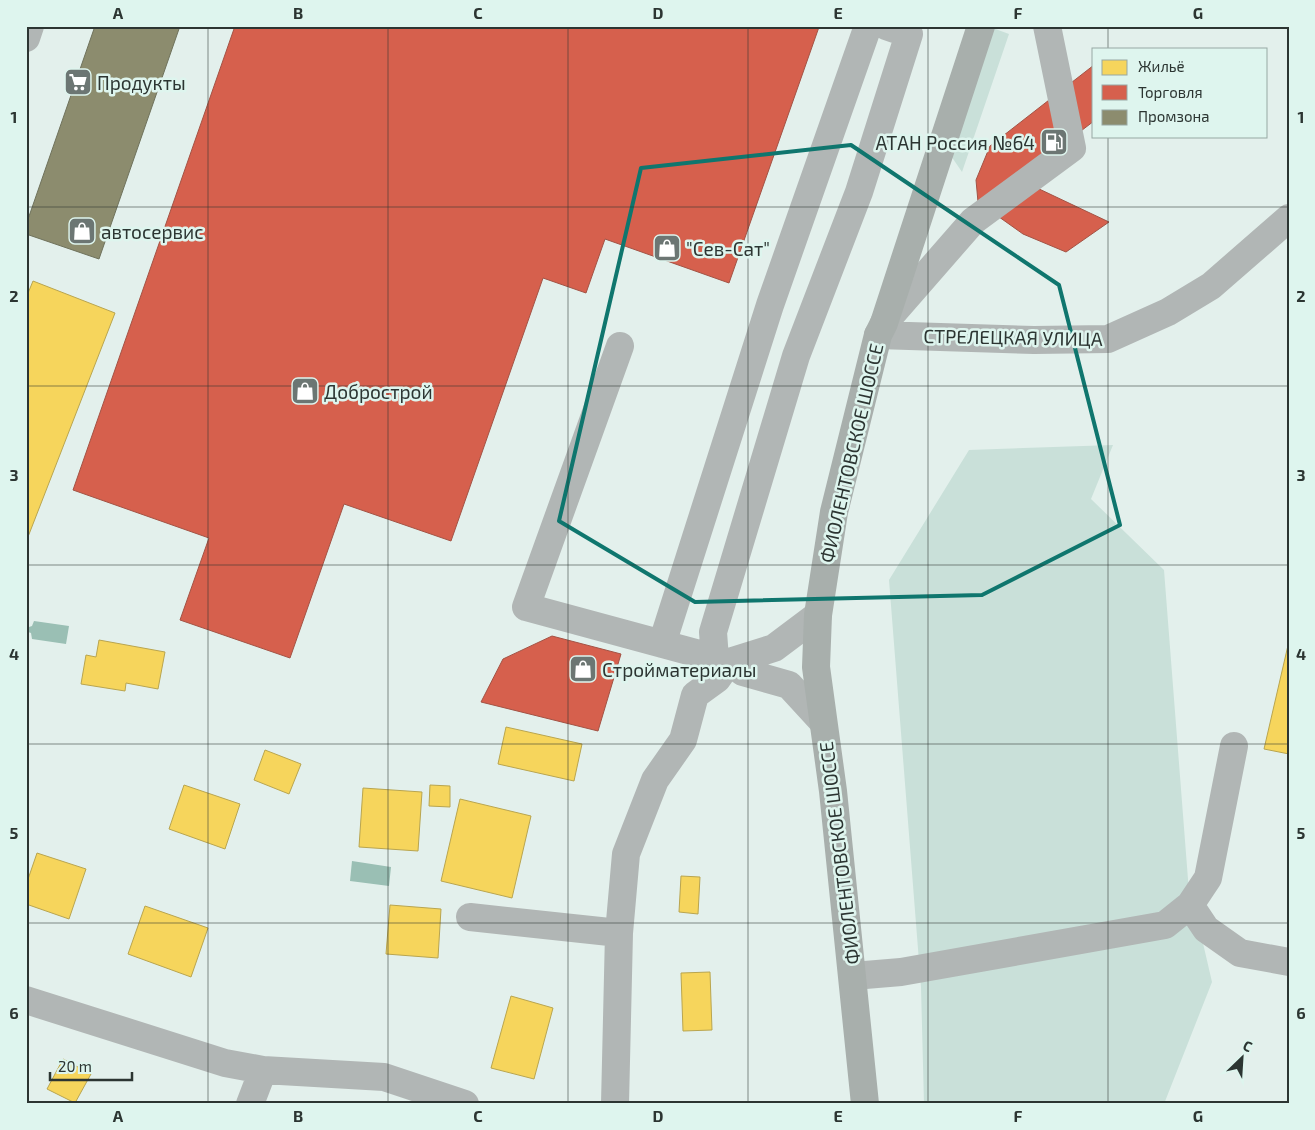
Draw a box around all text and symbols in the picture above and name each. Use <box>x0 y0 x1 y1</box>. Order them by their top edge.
text: A <box>113 3 124 22</box>
text: B <box>293 3 303 22</box>
text: C <box>473 3 483 22</box>
text: D <box>653 3 664 22</box>
text: E <box>833 3 843 22</box>
text: F <box>1014 3 1023 22</box>
text: G <box>1193 3 1203 22</box>
legend <box>1092 48 1268 138</box>
text: Жильё <box>1138 57 1185 75</box>
supermarket icon: Продукты <box>63 67 93 97</box>
place label: Продукты <box>97 71 186 95</box>
text: Торговля <box>1138 83 1203 101</box>
text: 1 <box>11 107 17 126</box>
text: Промзона <box>1138 107 1210 125</box>
text: 1 <box>1298 107 1304 126</box>
fuel station icon: АТАН Россия №64 <box>1039 127 1069 157</box>
place label: АТАН Россия №64 <box>875 131 1035 154</box>
shop icon: автосервис <box>67 216 97 246</box>
place label: автосервис <box>101 220 204 243</box>
shop icon: "Сев-Сат" <box>652 233 682 263</box>
place label: "Сев-Сат" <box>686 237 770 260</box>
text: 2 <box>9 286 19 305</box>
text: 2 <box>1296 286 1306 305</box>
street label: СТРЕЛЕЦКАЯ УЛИЦА <box>923 324 1103 350</box>
street label: ФИОЛЕНТОВСКОЕ ШОССЕ <box>815 341 887 565</box>
shop icon: Добрострой <box>290 376 320 406</box>
place label: Добрострой <box>324 380 433 403</box>
text: 3 <box>9 465 19 484</box>
text: 3 <box>1296 465 1306 484</box>
text: 4 <box>9 644 19 663</box>
text: 4 <box>1296 644 1306 663</box>
shop icon: Стройматериалы <box>568 654 598 684</box>
place label: Стройматериалы <box>602 658 756 681</box>
street label: ФИОЛЕНТОВСКОЕ ШОССЕ <box>814 740 864 966</box>
text: 5 <box>10 823 19 842</box>
text: 5 <box>1297 823 1306 842</box>
text: 6 <box>9 1003 19 1022</box>
text: 6 <box>1296 1003 1306 1022</box>
north arrow <box>1218 1032 1268 1082</box>
text: С <box>1240 1036 1255 1055</box>
scale bar <box>50 1050 132 1082</box>
text: 20 m <box>58 1057 92 1075</box>
text: A <box>113 1106 124 1125</box>
text: B <box>293 1106 303 1125</box>
text: C <box>473 1106 483 1125</box>
text: D <box>653 1106 664 1125</box>
text: E <box>833 1106 843 1125</box>
text: F <box>1014 1106 1023 1125</box>
text: G <box>1193 1106 1203 1125</box>

